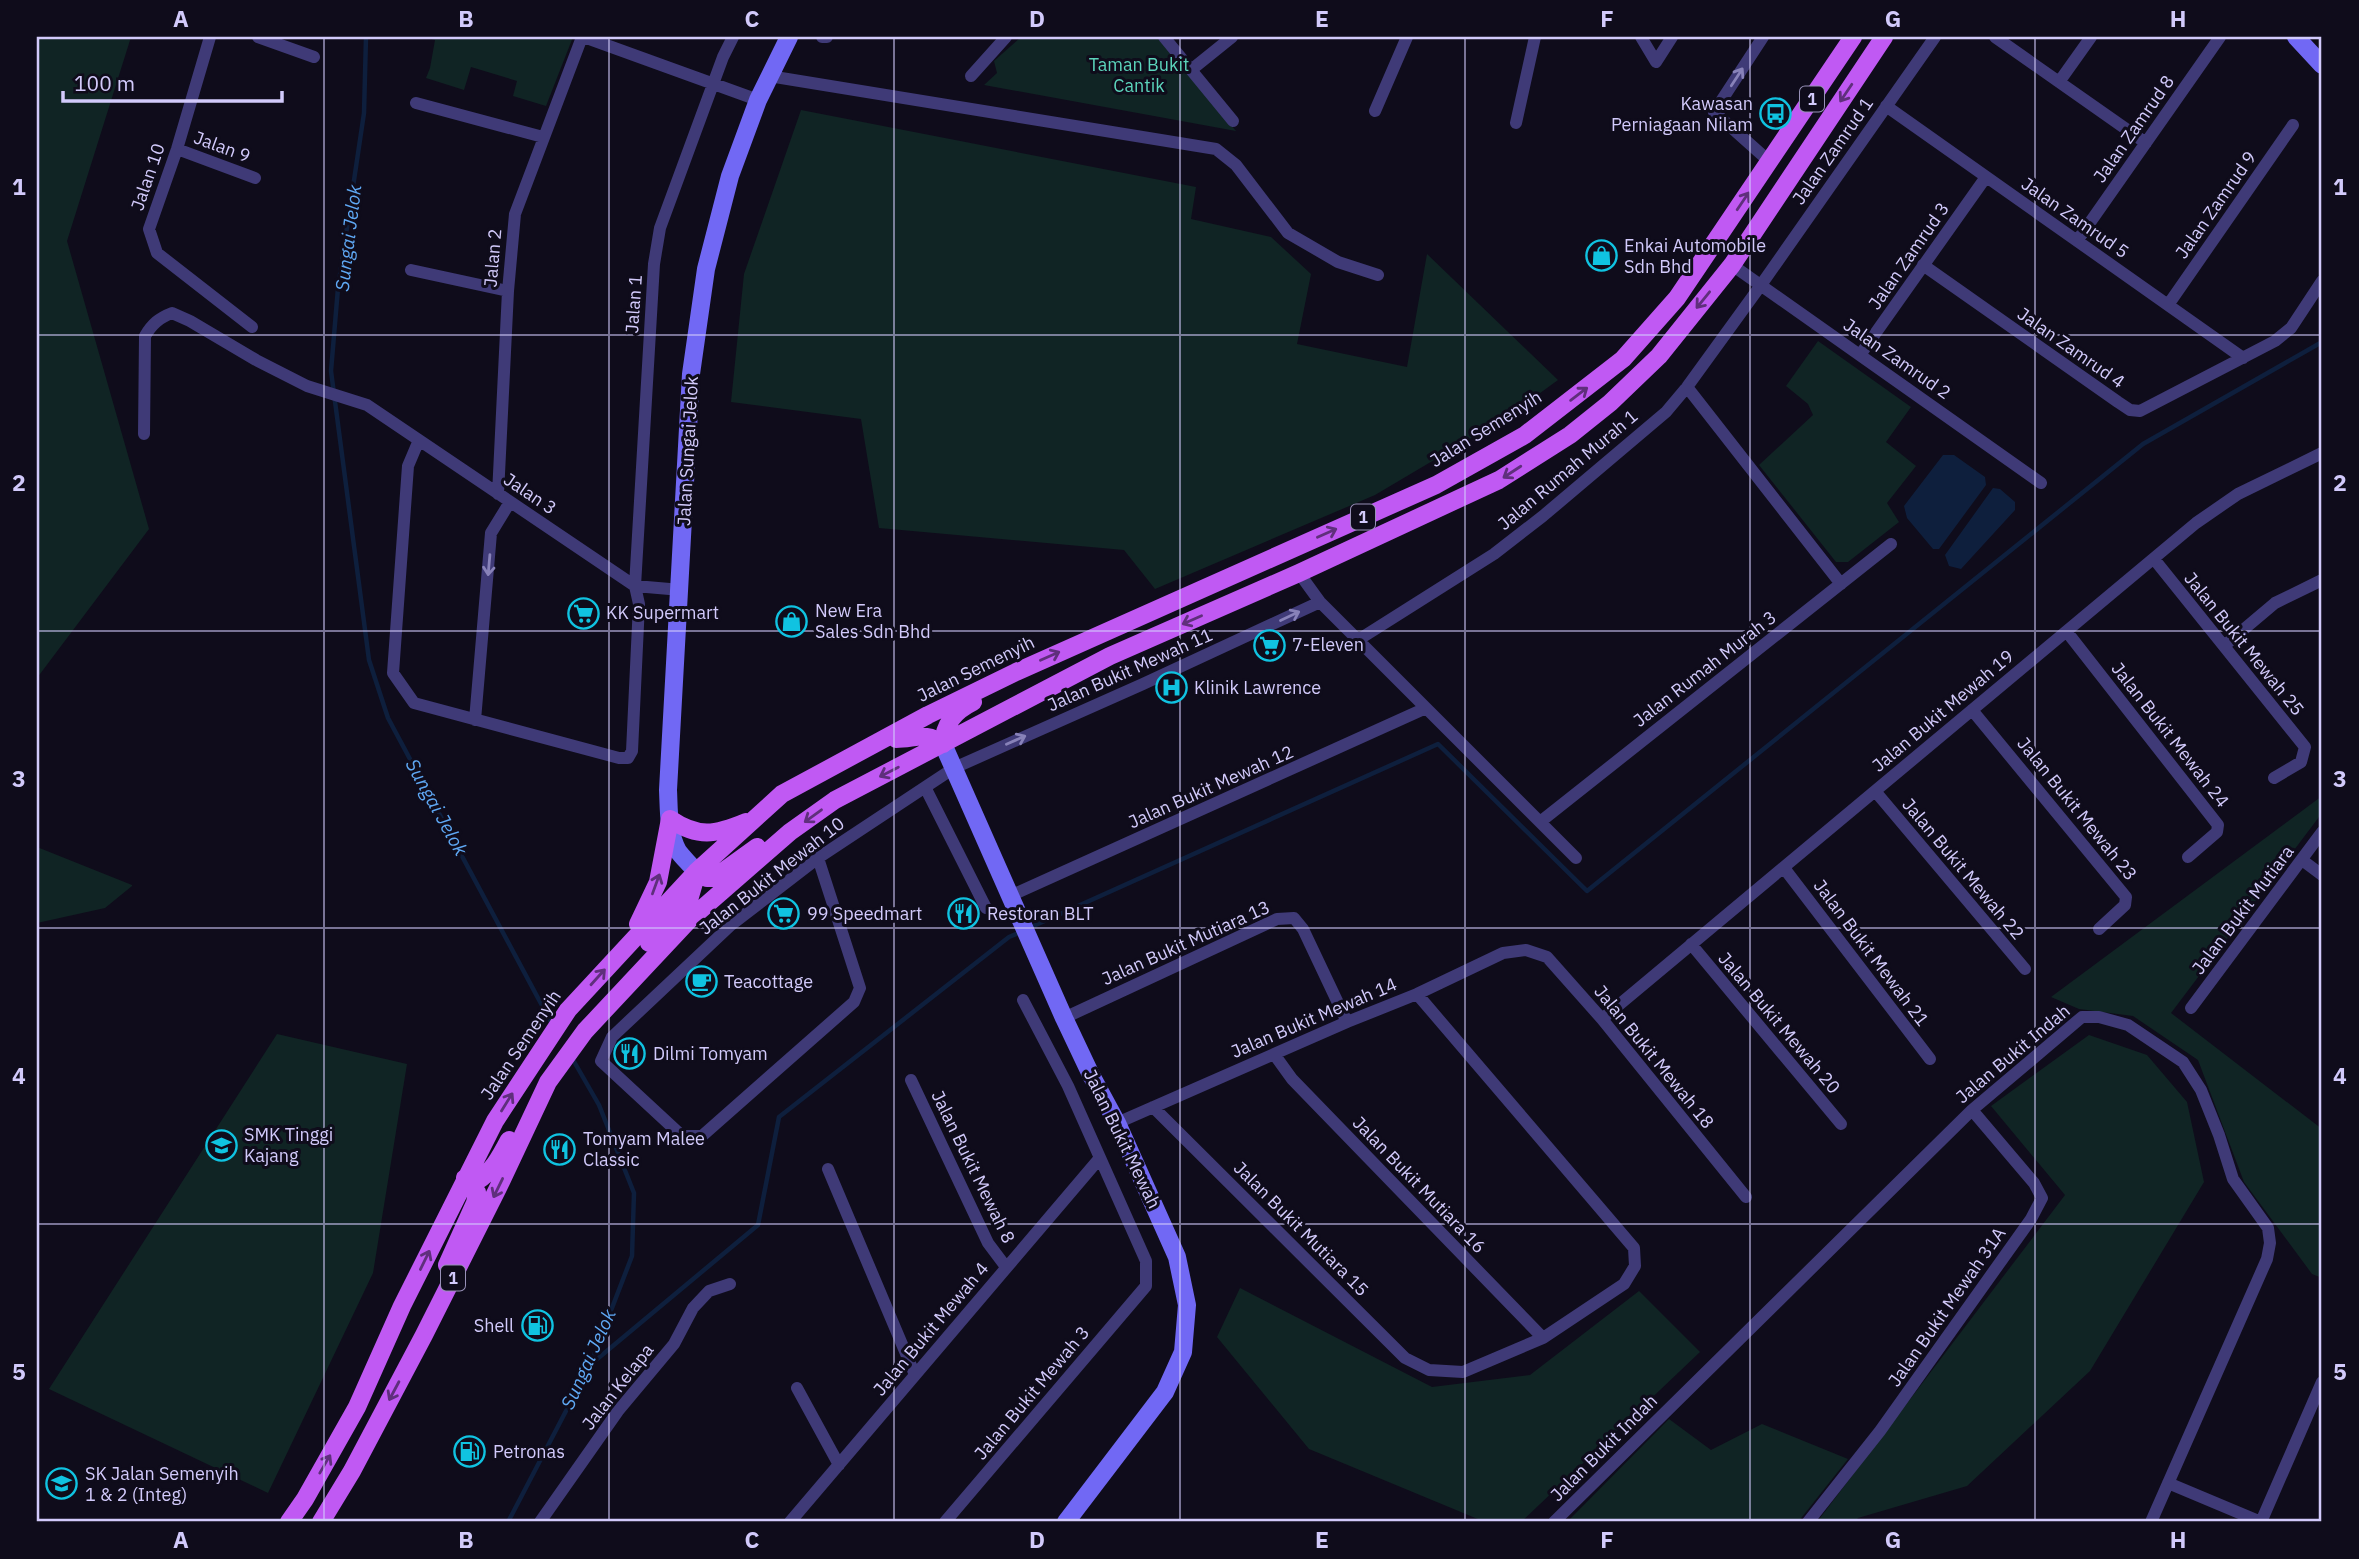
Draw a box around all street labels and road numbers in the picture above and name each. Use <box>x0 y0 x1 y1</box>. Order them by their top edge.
street label: Jalan Zamrud 8 <box>2088 71 2179 187</box>
road number: 1 <box>1800 86 1824 111</box>
street label: Jalan Zamrud 1 <box>1787 93 1878 209</box>
street label: Jalan 9 <box>191 126 254 167</box>
street label: Jalan 10 <box>125 140 170 213</box>
street label: Jalan Zamrud 9 <box>2170 147 2261 263</box>
street label: Jalan Zamrud 5 <box>2017 172 2133 263</box>
street label: Jalan Zamrud 3 <box>1863 198 1954 314</box>
street label: Jalan 2 <box>478 228 507 288</box>
street label: Jalan 1 <box>620 274 647 334</box>
street label: Jalan Zamrud 4 <box>2013 302 2130 393</box>
street label: Jalan Zamrud 2 <box>1839 313 1955 404</box>
street label: Jalan Sungai Jelok <box>672 375 703 526</box>
street label: Jalan Semenyih <box>1426 385 1546 472</box>
street label: Jalan Rumah Murah 1 <box>1493 404 1642 535</box>
street label: Jalan 3 <box>500 468 561 519</box>
road number: 1 <box>1351 504 1375 530</box>
street label: Jalan Bukit Mewah 25 <box>2179 567 2309 720</box>
street label: Jalan Rumah Murah 3 <box>1628 605 1781 732</box>
street label: Jalan Bukit Mewah 11 <box>1044 623 1216 716</box>
street label: Jalan Semenyih <box>913 630 1038 707</box>
street label: Jalan Bukit Mewah 19 <box>1867 645 2018 777</box>
street label: Jalan Bukit Mewah 24 <box>2107 657 2234 812</box>
street label: Jalan Bukit Mewah 23 <box>2012 732 2142 885</box>
street label: Jalan Bukit Mewah 12 <box>1125 740 1297 833</box>
street label: Jalan Bukit Mewah 22 <box>1897 793 2029 944</box>
street label: Jalan Bukit Mewah 10 <box>694 812 849 939</box>
street label: Jalan Bukit Mutiara <box>2187 840 2299 979</box>
street label: Jalan Bukit Mewah 21 <box>1809 875 1934 1031</box>
street label: Jalan Bukit Mutiara 13 <box>1098 895 1273 990</box>
street label: Jalan Bukit Mewah 20 <box>1713 947 1845 1098</box>
street label: Jalan Bukit Mewah 14 <box>1227 972 1400 1063</box>
street label: Jalan Bukit Mewah 18 <box>1589 980 1719 1133</box>
street label: Jalan Semenyih <box>475 985 566 1104</box>
street label: Jalan Bukit Indah <box>1951 999 2074 1108</box>
street label: Jalan Bukit Mewah <box>1079 1065 1166 1212</box>
street label: Jalan Bukit Mewah 8 <box>926 1087 1020 1247</box>
street label: Jalan Bukit Mutiara 16 <box>1348 1111 1491 1258</box>
street label: Jalan Bukit Mutiara 15 <box>1229 1156 1374 1301</box>
street label: Jalan Bukit Mewah 31A <box>1883 1222 2011 1391</box>
street label: Jalan Bukit Mewah 4 <box>868 1257 993 1400</box>
road number: 1 <box>441 1266 465 1290</box>
street label: Jalan Bukit Mewah 3 <box>969 1321 1094 1464</box>
street label: Jalan Kelapa <box>577 1339 659 1434</box>
street label: Jalan Bukit Indah <box>1545 1389 1662 1506</box>

